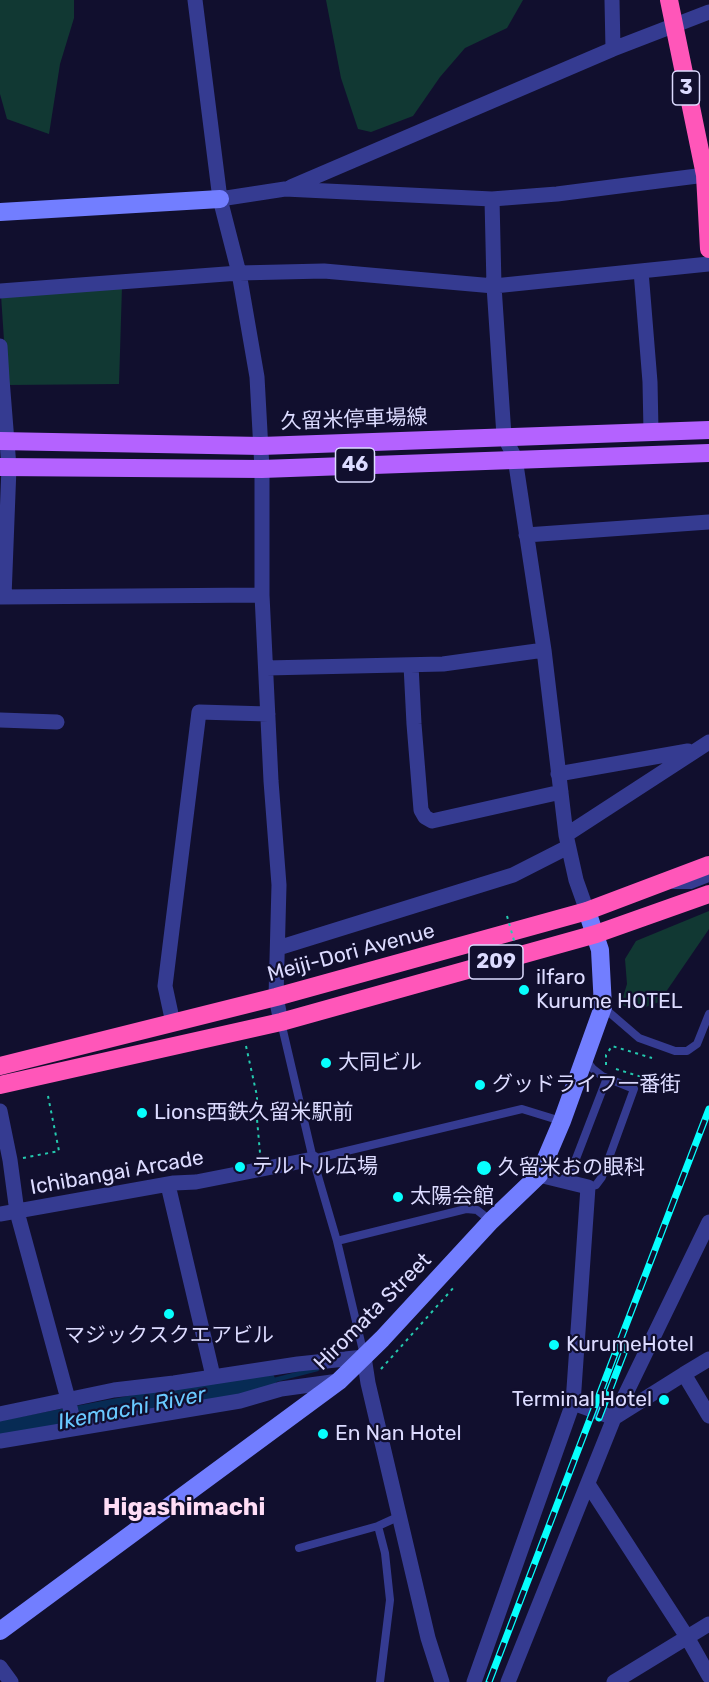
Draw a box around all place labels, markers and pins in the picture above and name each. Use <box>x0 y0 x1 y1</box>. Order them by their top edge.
place label: ilfaro Kurume HOTEL <box>536 965 683 1015</box>
marker: ilfaro Kurume HOTEL <box>517 983 531 997</box>
place label: 大同ビル <box>338 1050 422 1076</box>
marker: 大同ビル <box>319 1056 333 1070</box>
place label: グッドライフ一番街 <box>492 1072 681 1098</box>
marker: グッドライフ一番街 <box>473 1078 487 1092</box>
place label: Lions西鉄久留米駅前 <box>154 1100 353 1126</box>
marker: Lions西鉄久留米駅前 <box>135 1106 149 1120</box>
place label: テルトル広場 <box>252 1154 378 1180</box>
place label: 久留米おの眼科 <box>498 1155 645 1181</box>
marker: 久留米おの眼科 <box>475 1159 493 1177</box>
marker: テルトル広場 <box>233 1160 247 1174</box>
place label: 太陽会館 <box>410 1184 494 1210</box>
marker: 太陽会館 <box>391 1190 405 1204</box>
marker: マジックスクエアビル <box>162 1307 176 1321</box>
place label: マジックスクエアビル <box>64 1323 274 1349</box>
place label: KurumeHotel <box>566 1332 694 1358</box>
marker: KurumeHotel <box>547 1338 561 1352</box>
place label: Terminal Hotel <box>512 1387 652 1413</box>
marker: Terminal Hotel <box>657 1393 671 1407</box>
place label: En Nan Hotel <box>335 1421 462 1447</box>
marker: En Nan Hotel <box>316 1427 330 1441</box>

